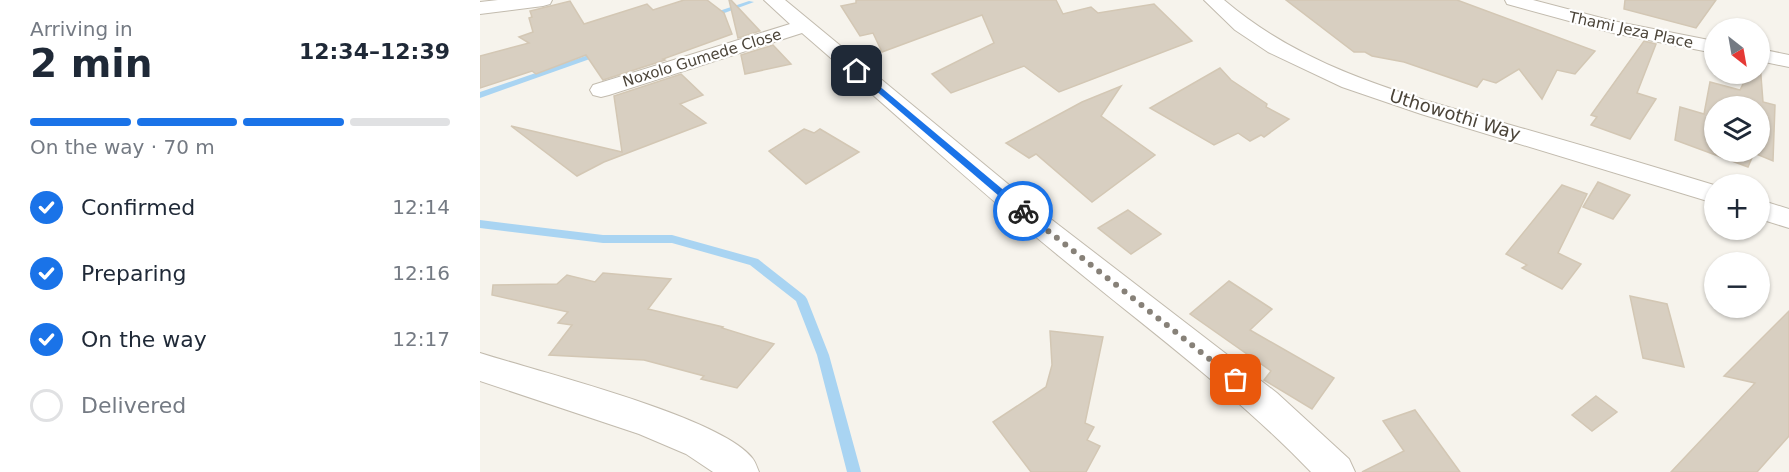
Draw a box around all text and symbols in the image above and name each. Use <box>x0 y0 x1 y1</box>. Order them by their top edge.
street label: Thami Jeza Place <box>1566 8 1695 52</box>
text: Arriving in <box>30 17 133 41</box>
north arrow <box>1704 18 1770 84</box>
map controls <box>1704 18 1770 318</box>
street label: Noxolo Gumede Close <box>620 25 784 91</box>
text: 12:34–12:39 <box>299 39 450 64</box>
text: 2 min <box>30 41 152 86</box>
pin <box>831 45 882 96</box>
icon: home <box>840 54 873 87</box>
street label: Uthowothi Way <box>1387 85 1524 145</box>
button: layers <box>1704 96 1770 162</box>
text: On the way · 70 m <box>30 135 215 159</box>
button: + <box>1704 174 1770 240</box>
courier <box>993 181 1053 241</box>
icon: check <box>30 191 63 224</box>
text: Confirmed <box>81 195 195 220</box>
text: 12:14 <box>392 195 450 219</box>
icon: bike <box>1007 195 1040 228</box>
button: − <box>1704 252 1770 318</box>
icon: check <box>30 257 63 290</box>
text: Preparing <box>81 261 187 286</box>
text: 12:16 <box>392 261 450 285</box>
icon: check <box>30 323 63 356</box>
text: On the way <box>81 327 207 352</box>
text: 12:17 <box>392 327 450 351</box>
pin <box>1210 354 1261 405</box>
icon: bag <box>1219 363 1252 396</box>
text: Delivered <box>81 393 186 418</box>

